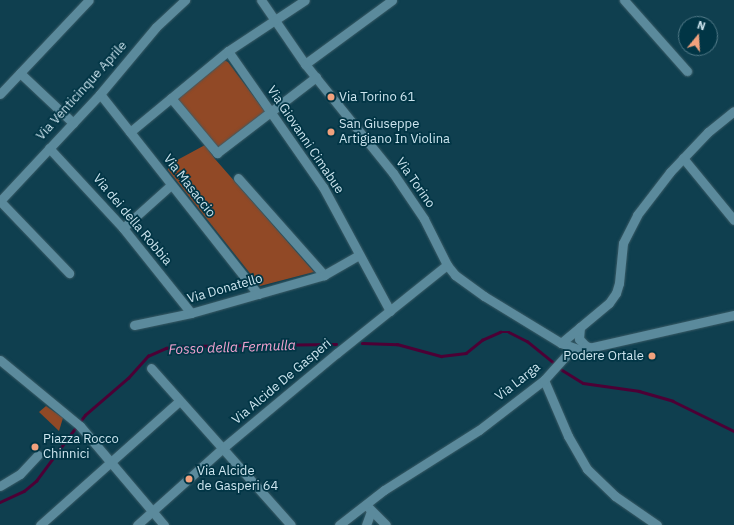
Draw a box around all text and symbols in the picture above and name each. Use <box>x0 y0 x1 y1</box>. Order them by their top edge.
north arrow <box>678 16 718 56</box>
text: N <box>695 18 707 33</box>
street label: Via Venticinque Aprile <box>33 38 131 144</box>
street label: Via Giovanni Cimabue <box>263 83 347 197</box>
place label: Via Torino 61 <box>339 89 415 105</box>
marker: Via Torino 61 <box>326 92 336 102</box>
place label: San Giuseppe Artigiano In Violina <box>339 117 450 148</box>
marker: San Giuseppe Artigiano In Violina <box>326 127 336 137</box>
street label: Via Masaccio <box>160 151 218 221</box>
street label: Via Torino <box>392 155 438 211</box>
street label: Via dei della Robbia <box>89 171 175 269</box>
street label: Via Donatello <box>186 271 264 307</box>
water label: Fosso della Fermulla <box>168 336 296 358</box>
street label: Via Alcide De Gasperi <box>229 336 335 428</box>
place label: Podere Ortale <box>563 348 644 364</box>
marker: Podere Ortale <box>647 351 657 361</box>
street label: Via Larga <box>492 360 544 404</box>
place label: Piazza Rocco Chinnici <box>43 432 119 463</box>
marker: Piazza Rocco Chinnici <box>30 442 40 452</box>
place label: Via Alcide de Gasperi 64 <box>197 464 278 495</box>
marker: Via Alcide de Gasperi 64 <box>184 474 194 484</box>

